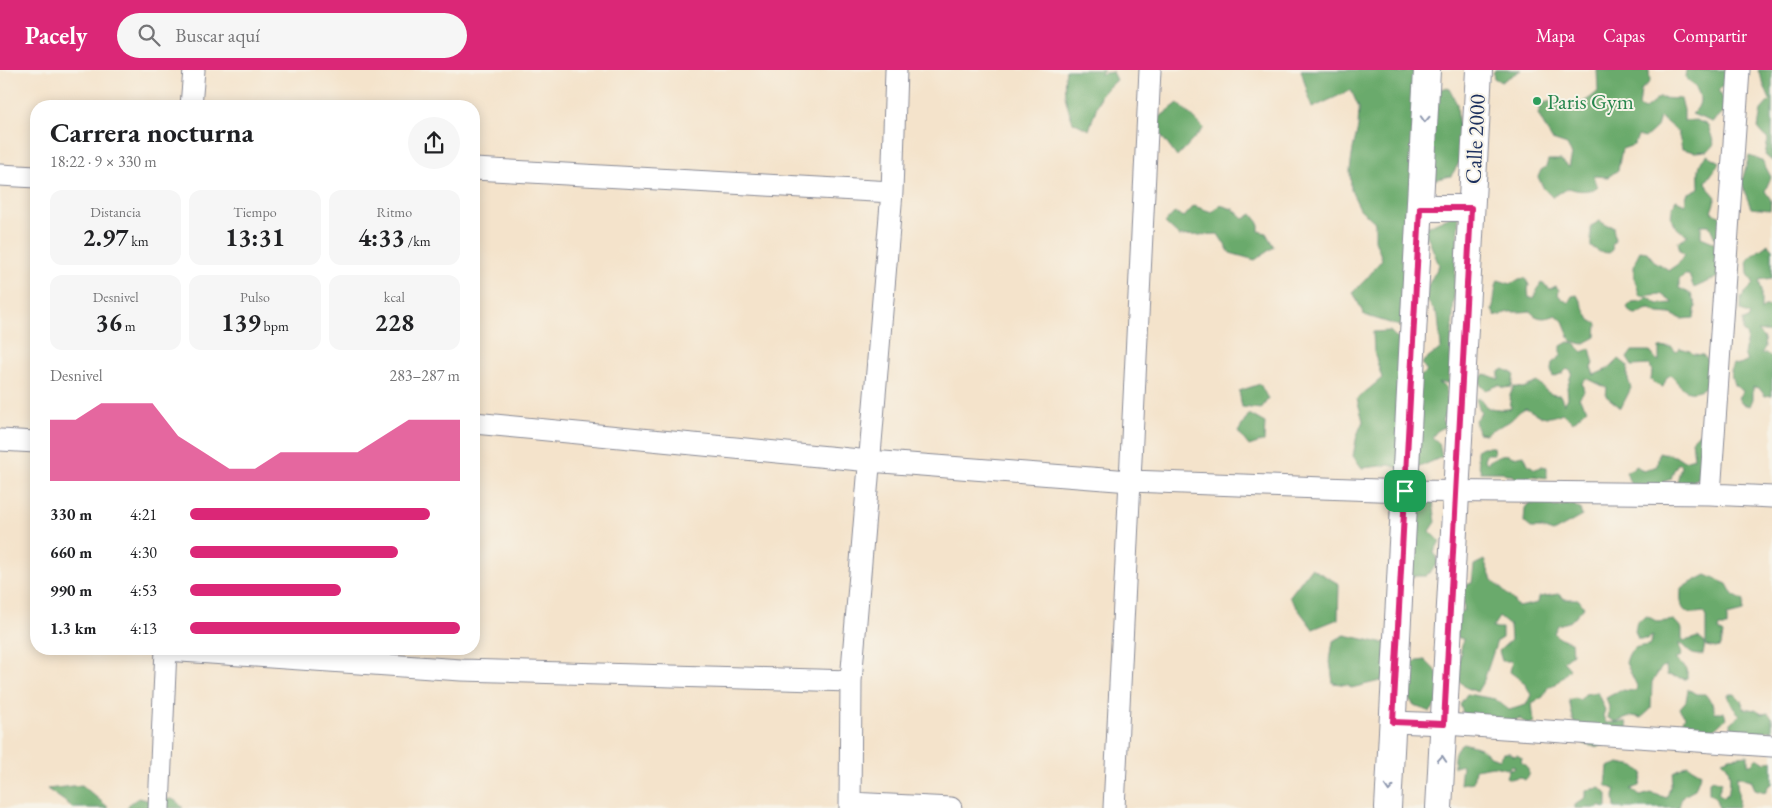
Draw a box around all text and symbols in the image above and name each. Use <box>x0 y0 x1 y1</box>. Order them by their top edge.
search box <box>117 13 467 58</box>
text: Pacely <box>25 20 87 51</box>
icon: search <box>135 21 163 49</box>
text: Buscar aquí <box>175 23 260 48</box>
text: Mapa <box>1536 24 1575 47</box>
text: Capas <box>1603 24 1645 47</box>
text: Compartir <box>1673 24 1747 47</box>
place label: Paris Gym <box>1547 87 1634 116</box>
street label: Calle 2000 <box>1458 93 1492 185</box>
marker: Paris Gym <box>1531 95 1543 107</box>
text: Carrera nocturna <box>50 114 254 150</box>
one-way arrow <box>1419 115 1430 123</box>
button: share <box>408 117 460 169</box>
text: 18:22 · 9 × 330 m <box>50 151 157 172</box>
text: Distancia <box>90 203 141 221</box>
text: Tiempo <box>233 203 277 221</box>
text: Ritmo <box>377 203 412 221</box>
text: 2.97 <box>83 221 128 253</box>
text: 13:31 <box>225 221 285 253</box>
text: 4:33 <box>358 221 405 253</box>
text: km <box>128 232 149 250</box>
text: /km <box>405 232 431 250</box>
text: Desnivel <box>93 288 139 306</box>
text: Pulso <box>240 288 270 306</box>
text: kcal <box>384 288 405 306</box>
text: 36 <box>96 306 122 338</box>
text: 139 <box>221 306 261 338</box>
text: 228 <box>374 306 414 338</box>
text: m <box>122 317 136 335</box>
text: bpm <box>261 317 289 335</box>
text: Desnivel <box>50 365 103 386</box>
text: 283–287 m <box>389 365 460 386</box>
pin <box>1384 470 1426 512</box>
icon: arrive <box>1391 477 1419 505</box>
text: 330 m <box>50 504 92 525</box>
text: 4:21 <box>130 504 157 525</box>
text: 660 m <box>50 542 92 563</box>
text: 4:30 <box>130 542 157 563</box>
text: 990 m <box>50 580 92 601</box>
text: 4:53 <box>130 580 157 601</box>
text: 1.3 km <box>50 618 96 639</box>
text: 4:13 <box>130 618 157 639</box>
one-way arrow <box>1437 755 1448 763</box>
one-way arrow <box>1384 784 1395 792</box>

